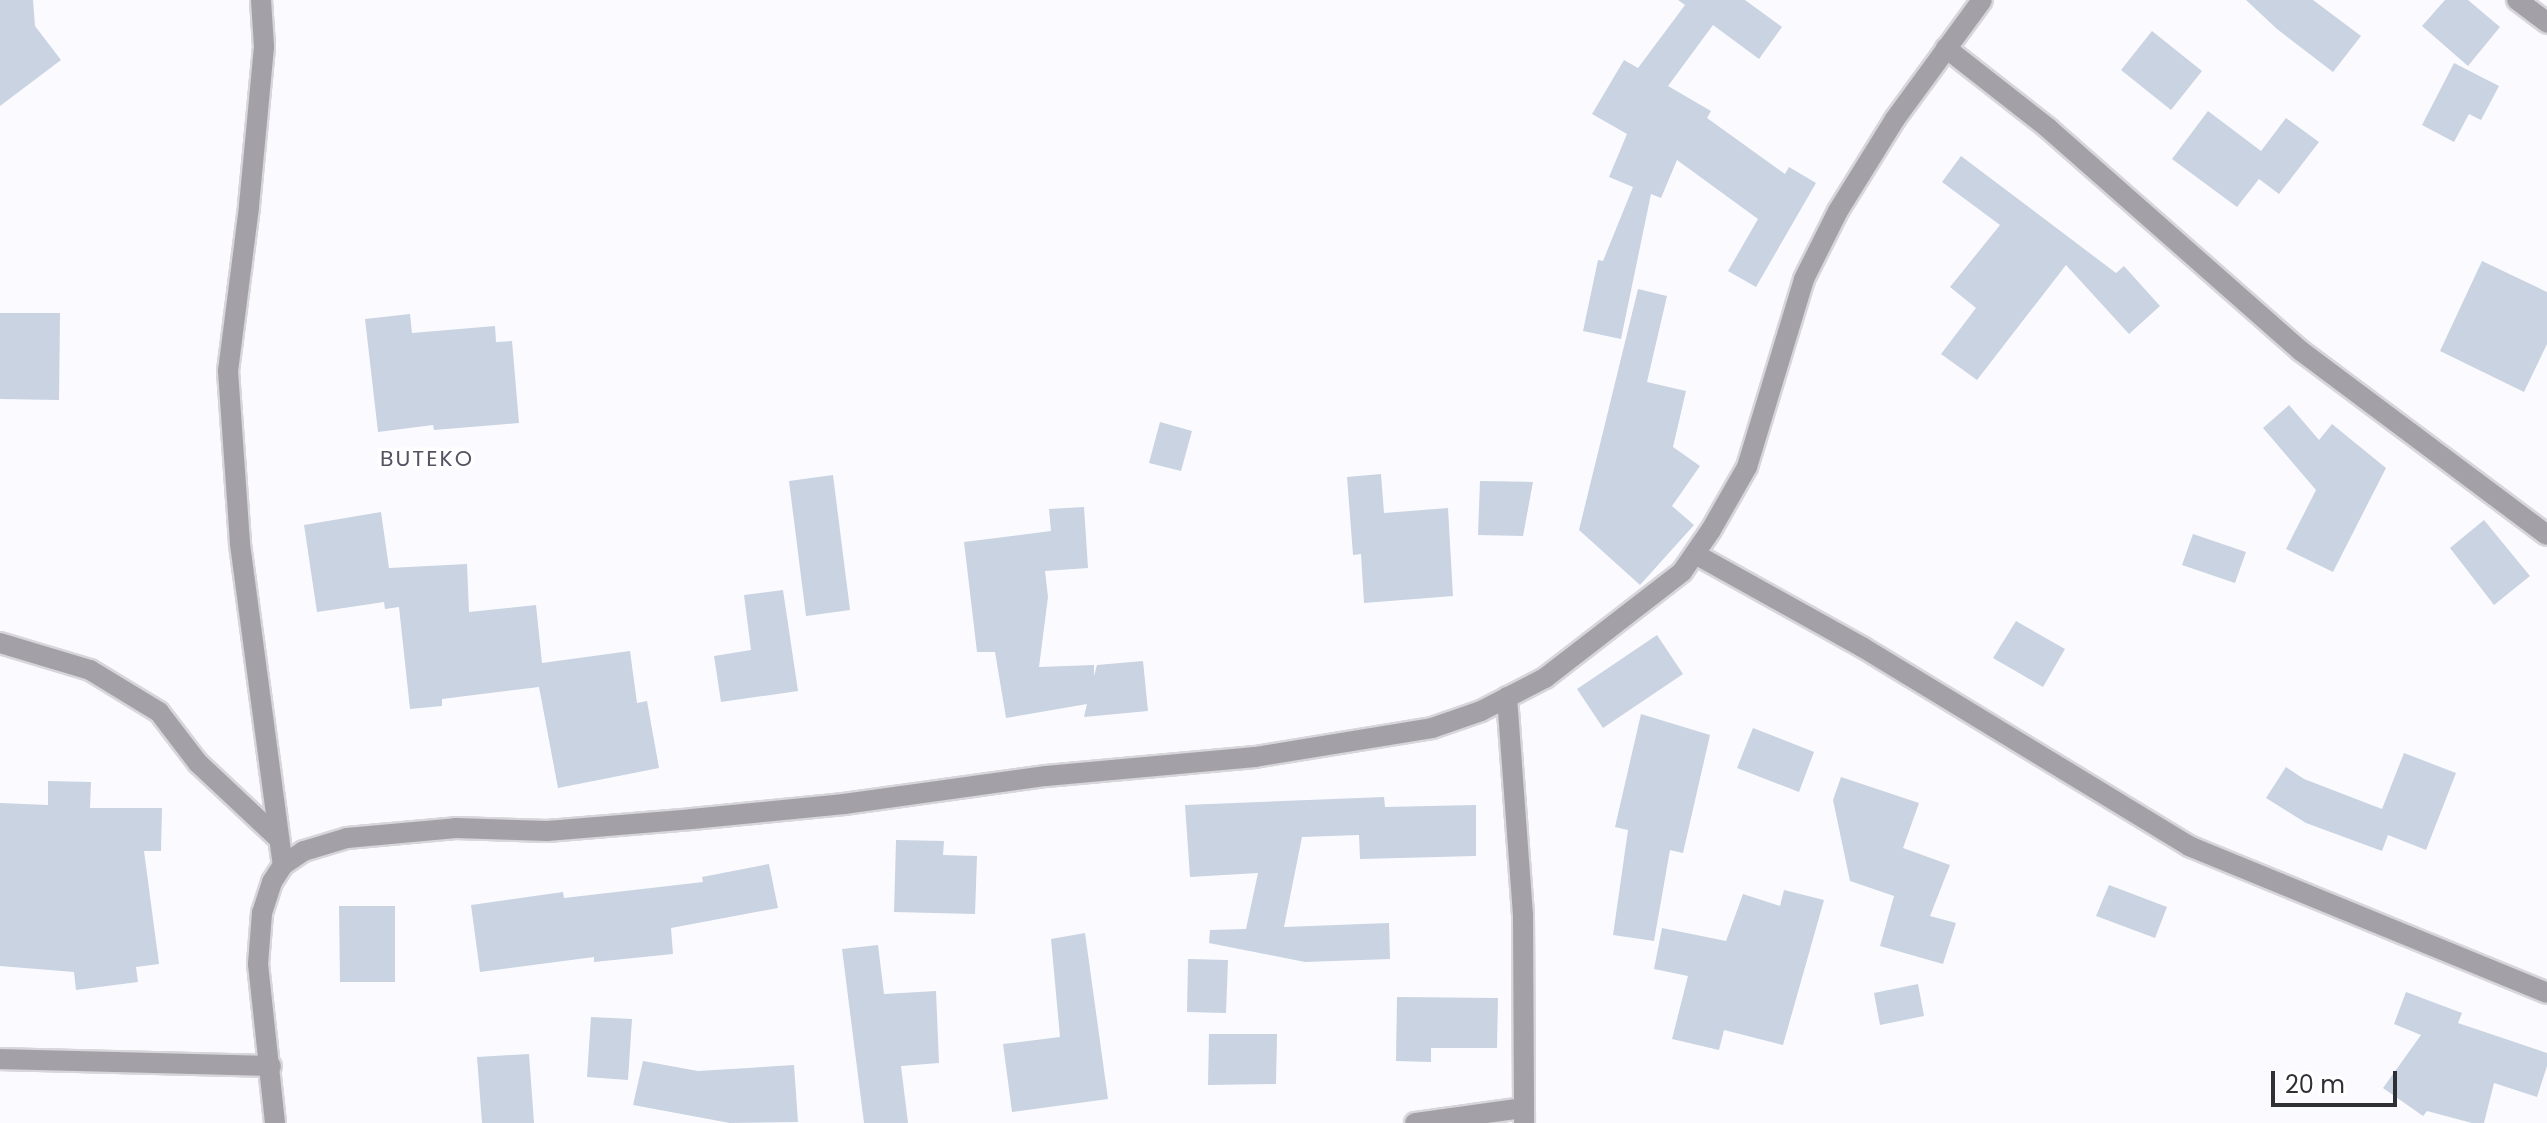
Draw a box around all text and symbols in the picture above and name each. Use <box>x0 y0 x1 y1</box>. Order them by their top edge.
district label: BUTEKO <box>380 446 474 472</box>
scale bar <box>2275 1055 2401 1105</box>
text: 20 m <box>2285 1068 2345 1101</box>

